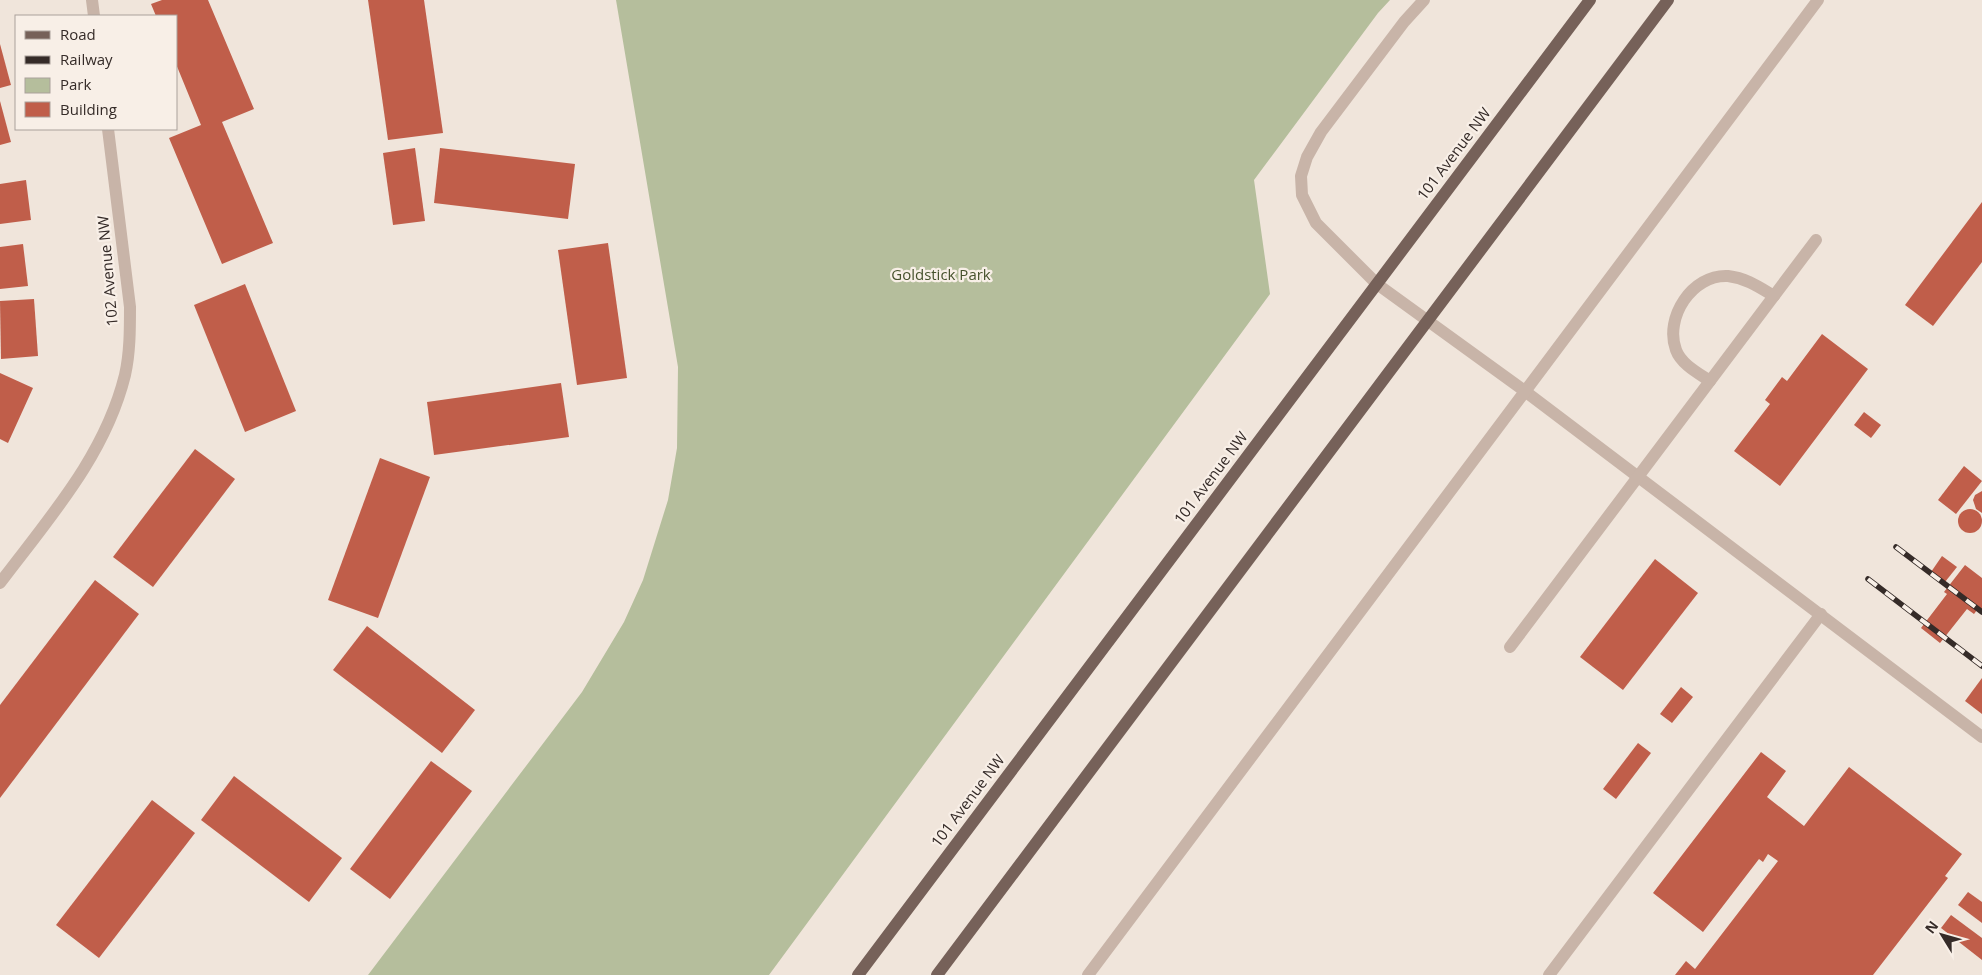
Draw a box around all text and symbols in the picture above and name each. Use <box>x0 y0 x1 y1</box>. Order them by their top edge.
legend <box>15 15 178 130</box>
text: Road <box>60 24 96 44</box>
text: Railway <box>60 49 113 69</box>
text: Park <box>60 74 91 94</box>
text: Building <box>60 99 117 119</box>
street label: 101 Avenue NW <box>1412 103 1495 204</box>
street label: 102 Avenue NW <box>92 215 122 327</box>
park label: Goldstick Park <box>891 264 991 284</box>
street label: 101 Avenue NW <box>1169 427 1252 528</box>
street label: 101 Avenue NW <box>926 750 1009 851</box>
north arrow <box>1917 910 1967 960</box>
text: N <box>1920 917 1942 937</box>

